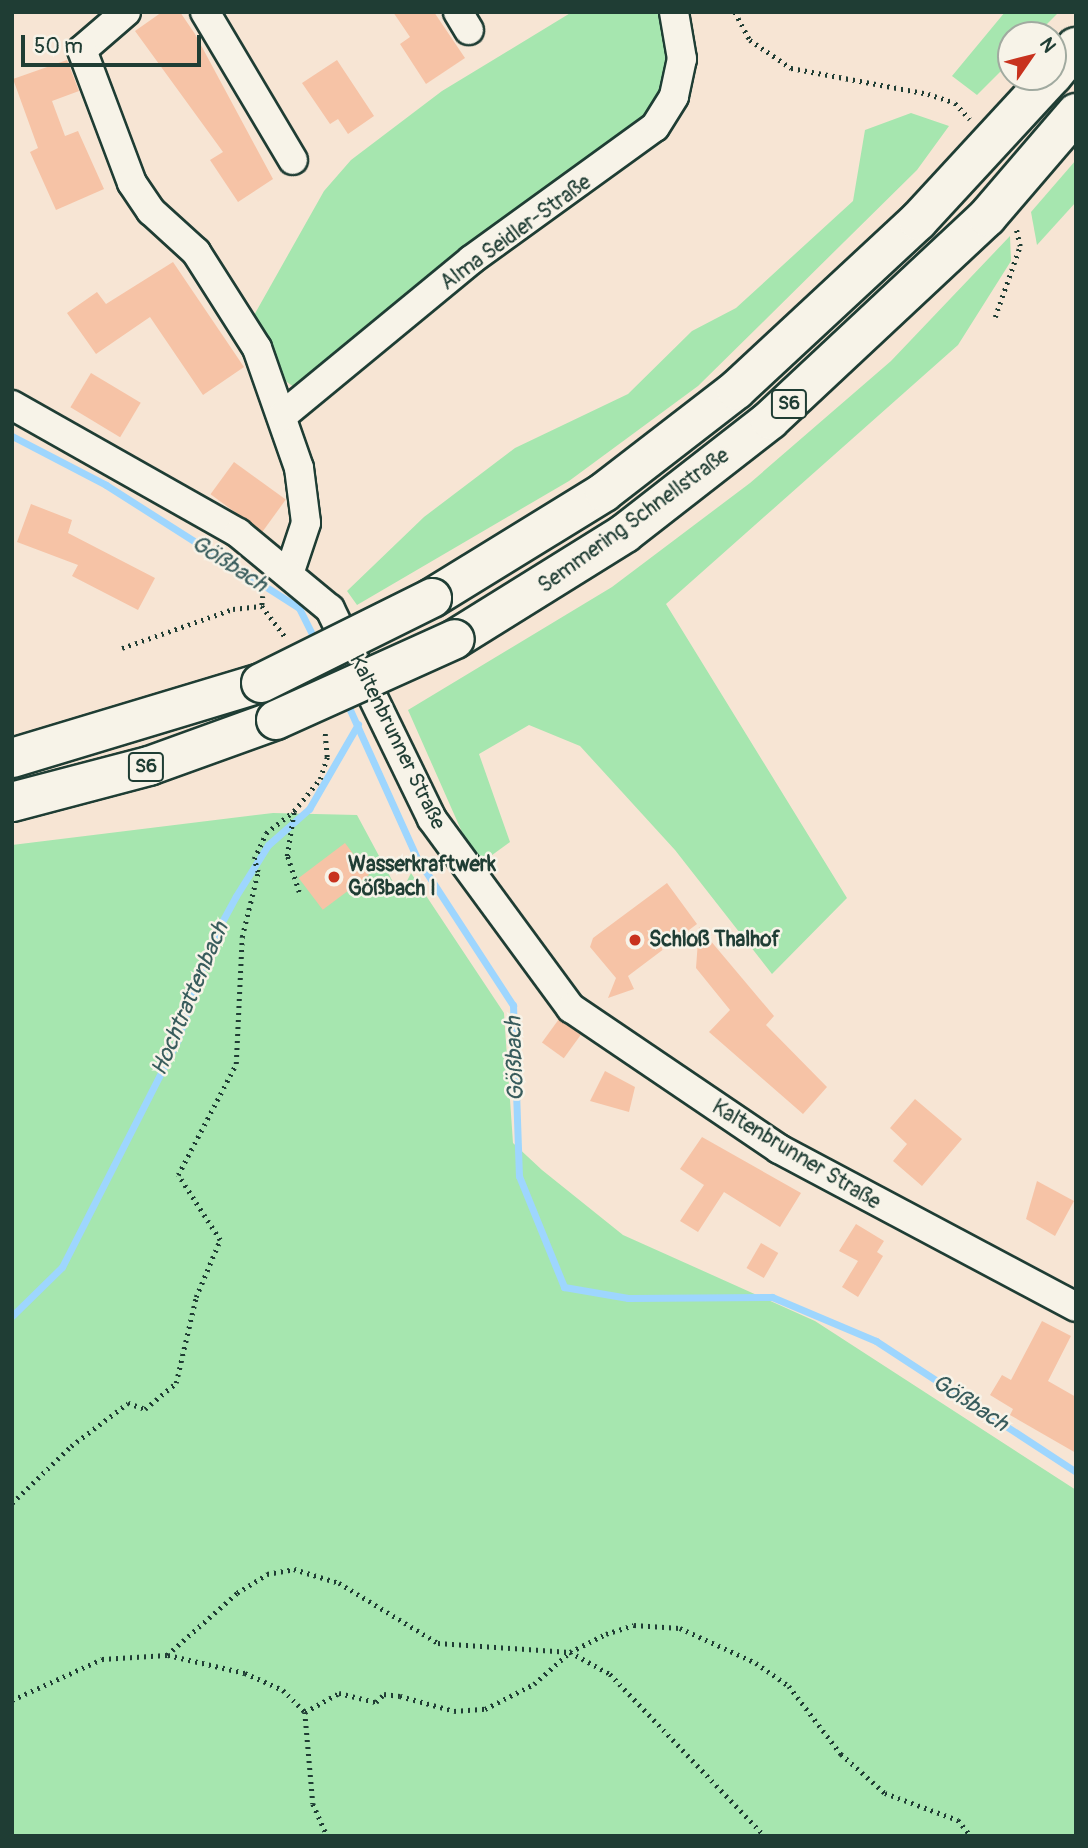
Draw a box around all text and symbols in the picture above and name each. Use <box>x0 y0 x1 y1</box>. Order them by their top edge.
scale bar <box>24 21 205 65</box>
north arrow <box>997 21 1067 91</box>
text: 50 m <box>34 33 83 60</box>
text: N <box>1034 33 1061 57</box>
street label: Alma Seidler-Straße <box>436 170 596 296</box>
road number: S6 <box>770 388 808 420</box>
street label: Semmering Schnellstraße <box>534 443 734 599</box>
water label: Gößbach <box>186 529 272 599</box>
street label: Kaltenbrunner Straße <box>344 650 450 834</box>
road number: S6 <box>127 752 165 782</box>
place label: Wasserkraftwerk Gößbach I <box>348 852 496 902</box>
marker: Wasserkraftwerk Gößbach I <box>326 869 342 885</box>
water label: Hochtrattenbach <box>145 918 235 1080</box>
place label: Schloß Thalhof <box>649 927 780 953</box>
marker: Schloß Thalhof <box>627 932 643 948</box>
water label: Gößbach <box>500 1016 530 1102</box>
street label: Kaltenbrunner Straße <box>707 1095 885 1215</box>
water label: Gößbach <box>927 1368 1013 1438</box>

